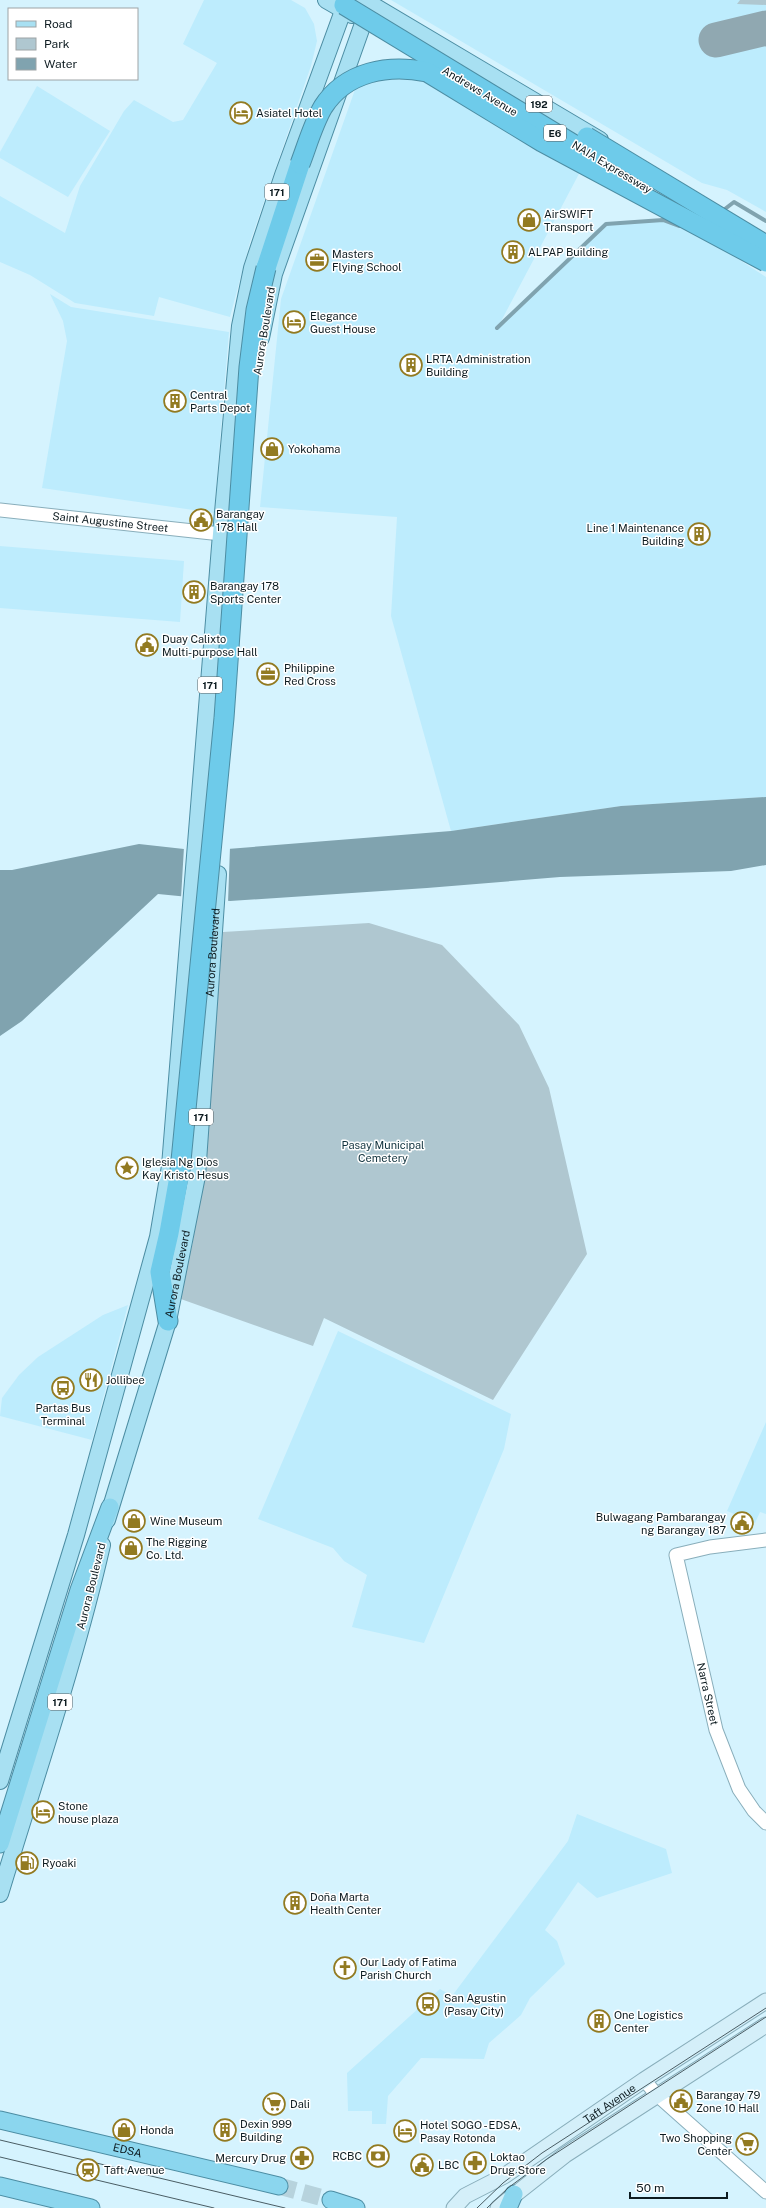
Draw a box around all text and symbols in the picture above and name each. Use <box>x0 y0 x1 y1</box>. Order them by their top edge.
legend <box>8 8 138 80</box>
text: Road <box>44 17 72 31</box>
text: Park <box>44 37 70 51</box>
text: Water <box>44 57 78 71</box>
street label: Andrews Avenue <box>440 64 520 118</box>
road number: 192 <box>526 96 552 112</box>
hotel icon: Asiatel Hotel <box>228 100 254 126</box>
place label: Asiatel Hotel <box>256 107 322 119</box>
road number: E6 <box>544 125 566 141</box>
street label: NAIA Expressway <box>570 138 654 196</box>
road number: 171 <box>265 184 289 200</box>
shop icon: AirSWIFT Transport <box>516 207 542 233</box>
place label: AirSWIFT Transport <box>544 208 593 233</box>
building icon: ALPAP Building <box>500 239 526 265</box>
place label: ALPAP Building <box>528 246 608 258</box>
office icon: Masters Flying School <box>304 247 330 273</box>
place label: Masters Flying School <box>332 248 402 273</box>
street label: Aurora Boulevard <box>251 286 277 376</box>
hotel icon: Elegance Guest House <box>281 309 307 335</box>
place label: Elegance Guest House <box>310 310 376 335</box>
building icon: LRTA Administration Building <box>398 352 424 378</box>
place label: LRTA Administration Building <box>426 353 531 378</box>
building icon: Central Parts Depot <box>162 388 188 414</box>
place label: Central Parts Depot <box>190 389 250 414</box>
shop icon: Yokohama <box>259 436 285 462</box>
place label: Yokohama <box>288 443 340 455</box>
public building icon: Barangay 178 Hall <box>188 507 214 533</box>
place label: Barangay 178 Hall <box>216 508 265 533</box>
street label: Saint Augustine Street <box>52 510 169 534</box>
building icon: Line 1 Maintenance Building <box>686 521 712 547</box>
place label: Line 1 Maintenance Building <box>587 522 684 547</box>
building icon: Barangay 178 Sports Center <box>181 579 207 605</box>
place label: Barangay 178 Sports Center <box>210 580 281 605</box>
public building icon: Duay Calixto Multi-purpose Hall <box>134 632 160 658</box>
place label: Duay Calixto Multi-purpose Hall <box>162 633 258 658</box>
office icon: Philippine Red Cross <box>255 661 281 687</box>
place label: Philippine Red Cross <box>284 662 336 687</box>
road number: 171 <box>198 677 222 693</box>
street label: Aurora Boulevard <box>203 908 222 997</box>
road number: 171 <box>189 1109 213 1125</box>
park label: Pasay Municipal Cemetery <box>342 1139 424 1164</box>
place icon: Iglesia Ng Dios Kay Kristo Hesus <box>114 1155 140 1181</box>
place label: Iglesia Ng Dios Kay Kristo Hesus <box>142 1156 229 1181</box>
street label: Aurora Boulevard <box>163 1229 192 1319</box>
restaurant icon: Jollibee <box>78 1367 104 1393</box>
place label: Jollibee <box>106 1374 145 1386</box>
bus stop icon: Partas Bus Terminal <box>50 1375 76 1401</box>
place label: Partas Bus Terminal <box>36 1402 91 1427</box>
shop icon: Wine Museum <box>121 1508 147 1534</box>
public building icon: Bulwagang Pambarangay ng Barangay 187 <box>729 1510 755 1536</box>
place label: Bulwagang Pambarangay ng Barangay 187 <box>596 1511 726 1536</box>
place label: Wine Museum <box>150 1515 222 1527</box>
shop icon: The Rigging Co. Ltd. <box>118 1535 144 1561</box>
place label: The Rigging Co. Ltd. <box>146 1536 207 1561</box>
street label: Aurora Boulevard <box>74 1541 108 1631</box>
street label: Narra Street <box>695 1662 721 1726</box>
road number: 171 <box>48 1694 72 1710</box>
hotel icon: Stone house plaza <box>30 1799 56 1825</box>
place label: Stone house plaza <box>58 1800 119 1825</box>
fuel station icon: Ryoaki <box>14 1850 40 1876</box>
place label: Ryoaki <box>42 1857 76 1869</box>
building icon: Doña Marta Health Center <box>282 1890 308 1916</box>
place label: Doña Marta Health Center <box>310 1891 381 1916</box>
church icon: Our Lady of Fatima Parish Church <box>332 1955 358 1981</box>
place label: Our Lady of Fatima Parish Church <box>360 1956 457 1981</box>
bus stop icon: San Agustin (Pasay City) <box>415 1991 441 2017</box>
place label: San Agustin (Pasay City) <box>444 1992 506 2017</box>
building icon: One Logistics Center <box>586 2008 612 2034</box>
place label: One Logistics Center <box>614 2009 683 2034</box>
street label: Taft Avenue <box>581 2082 638 2126</box>
public building icon: Barangay 79 Zone 10 Hall <box>668 2088 694 2114</box>
place label: Barangay 79 Zone 10 Hall <box>696 2089 760 2114</box>
supermarket icon: Dali <box>261 2091 287 2117</box>
place label: Dali <box>290 2098 310 2110</box>
shop icon: Honda <box>111 2117 137 2143</box>
building icon: Dexin 999 Building <box>212 2117 238 2143</box>
place label: Dexin 999 Building <box>240 2118 292 2143</box>
hotel icon: Hotel SOGO - EDSA, Pasay Rotonda <box>392 2118 418 2144</box>
place label: Hotel SOGO - EDSA, Pasay Rotonda <box>420 2119 521 2144</box>
place label: Honda <box>140 2124 174 2136</box>
supermarket icon: Two Shopping Center <box>734 2131 760 2157</box>
place label: Two Shopping Center <box>660 2132 732 2157</box>
street label: EDSA <box>112 2141 143 2159</box>
bank icon: RCBC <box>365 2143 391 2169</box>
pharmacy icon: Mercury Drug <box>289 2145 315 2171</box>
place label: RCBC <box>332 2150 362 2162</box>
pharmacy icon: Loktao Drug Store <box>462 2150 488 2176</box>
place label: Loktao Drug Store <box>490 2151 546 2176</box>
place label: Mercury Drug <box>215 2152 286 2164</box>
public building icon: LBC <box>409 2152 435 2178</box>
station icon: Taft Avenue <box>75 2157 101 2183</box>
place label: LBC <box>438 2159 459 2171</box>
place label: Taft Avenue <box>104 2164 165 2176</box>
scale bar <box>630 2174 727 2200</box>
text: 50 m <box>636 2181 664 2195</box>

